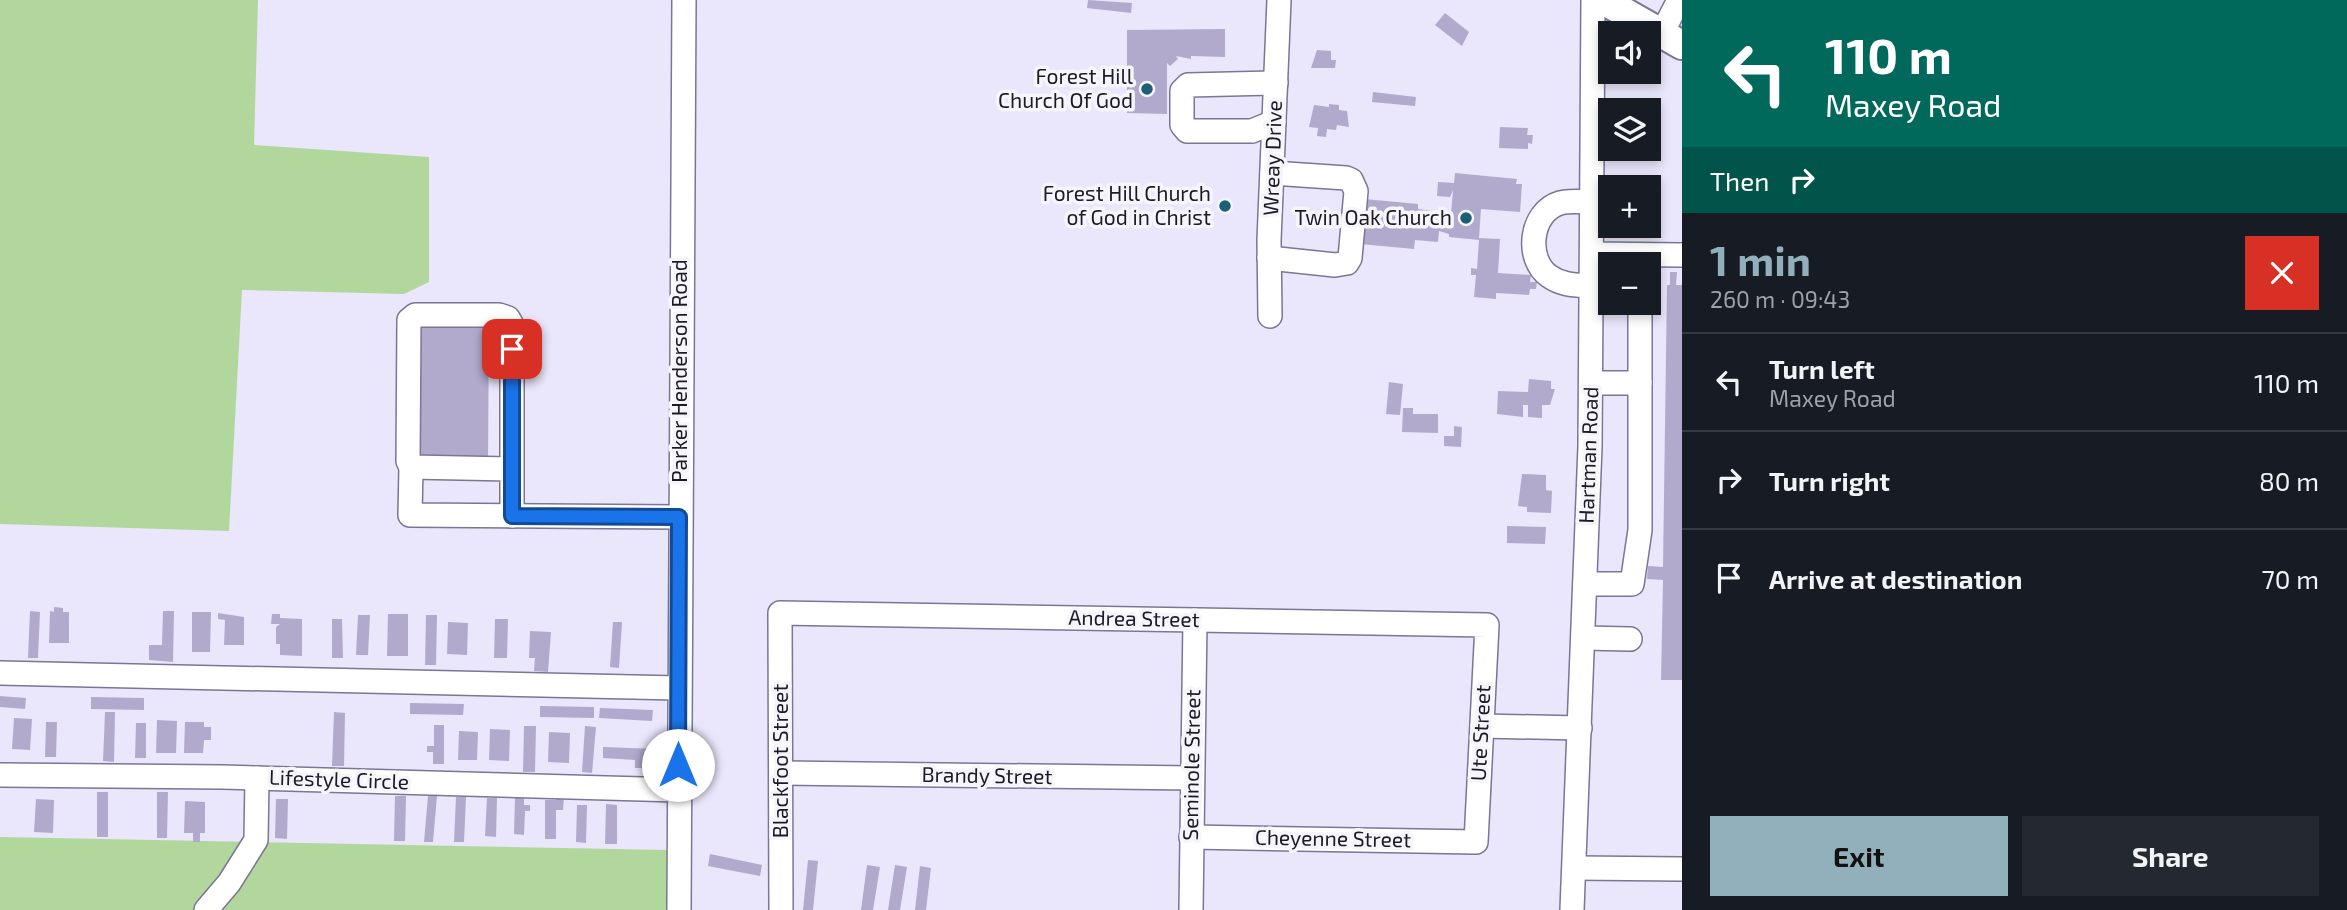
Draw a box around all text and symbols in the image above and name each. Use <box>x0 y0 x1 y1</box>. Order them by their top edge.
map controls <box>1598 21 1661 315</box>
button: sound <box>1598 21 1661 84</box>
text: 110 m <box>1825 25 1952 84</box>
icon: left <box>1710 28 1801 119</box>
place label: Forest Hill Church Of God <box>998 63 1134 112</box>
marker: Forest Hill Church Of God <box>1139 81 1155 97</box>
text: Maxey Road <box>1825 85 2001 123</box>
button: layers <box>1598 98 1661 161</box>
street label: Wreay Drive <box>1257 100 1286 216</box>
icon: right <box>1783 161 1821 199</box>
text: Then <box>1710 165 1769 196</box>
button: + <box>1598 175 1661 238</box>
place label: Forest Hill Church of God in Christ <box>1043 180 1211 229</box>
marker: Forest Hill Church of God in Christ <box>1217 198 1233 214</box>
place label: Twin Oak Church <box>1294 204 1452 229</box>
marker: Twin Oak Church <box>1458 210 1474 226</box>
text: 1 min <box>1710 234 1811 284</box>
button: close <box>2245 236 2319 310</box>
button: − <box>1598 252 1661 315</box>
street label: Parker Henderson Road <box>666 259 691 483</box>
text: 260 m · 09:43 <box>1710 285 1850 313</box>
pin <box>482 319 542 379</box>
icon: arrive <box>493 330 531 368</box>
text: Turn left <box>1769 353 1875 384</box>
icon: left <box>1710 363 1748 401</box>
text: 110 m <box>2254 367 2319 398</box>
text: Maxey Road <box>1769 384 1896 412</box>
street label: Hartman Road <box>1573 386 1602 524</box>
icon: right <box>1710 461 1748 499</box>
text: Turn right <box>1769 465 1890 496</box>
text: 80 m <box>2259 465 2319 496</box>
icon: arrive <box>1710 559 1748 597</box>
text: Arrive at destination <box>1769 563 2022 594</box>
text: 70 m <box>2261 563 2319 594</box>
street label: Andrea Street <box>1068 604 1200 631</box>
street label: Blackfoot Street <box>767 684 792 838</box>
street label: Ute Street <box>1464 684 1495 782</box>
street label: Seminole Street <box>1177 689 1204 841</box>
position arrow <box>641 728 715 802</box>
street label: Brandy Street <box>921 761 1053 788</box>
street label: Lifestyle Circle <box>269 764 410 793</box>
button: Exit <box>1710 816 2008 896</box>
button: Share <box>2022 816 2319 896</box>
street label: Cheyenne Street <box>1255 824 1411 851</box>

